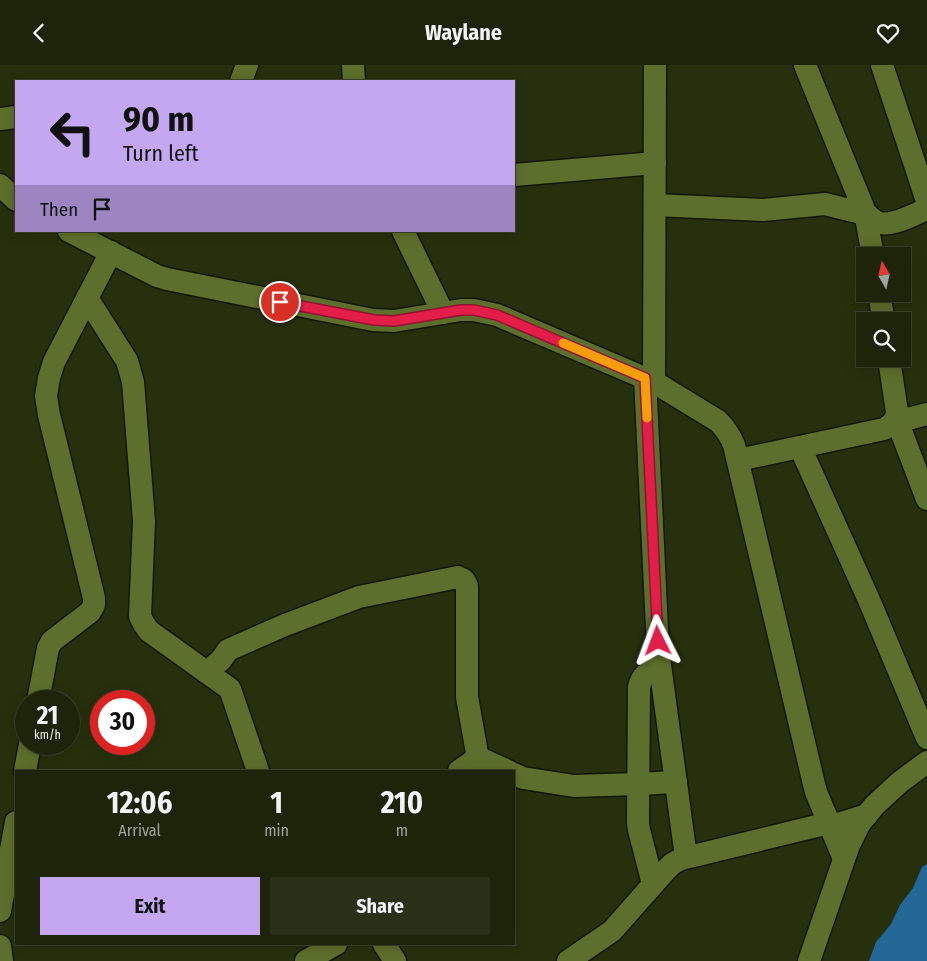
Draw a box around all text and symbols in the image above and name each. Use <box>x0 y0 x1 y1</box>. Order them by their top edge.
icon: back <box>25 19 53 47</box>
text: Waylane <box>425 19 502 46</box>
icon: heart <box>874 19 902 47</box>
text: 90 m <box>123 98 194 140</box>
icon: left <box>40 100 105 165</box>
text: Turn left <box>123 140 199 167</box>
icon: arrive <box>88 195 116 223</box>
text: Then <box>40 198 78 221</box>
north arrow <box>856 247 911 303</box>
map controls <box>856 247 911 367</box>
pin <box>259 281 301 323</box>
icon: arrive <box>266 288 294 316</box>
button: search <box>856 312 911 367</box>
position arrow <box>631 614 683 666</box>
speed limit sign: 30 <box>90 690 155 755</box>
text: 21 <box>37 701 58 731</box>
text: km/h <box>34 728 61 742</box>
text: 12:06 <box>107 785 172 821</box>
text: 1 <box>270 785 283 821</box>
text: 210 <box>381 785 423 821</box>
text: Arrival <box>118 821 161 840</box>
text: min <box>264 821 289 840</box>
text: m <box>396 821 408 840</box>
button: Exit <box>40 877 260 935</box>
button: Share <box>270 877 490 935</box>

